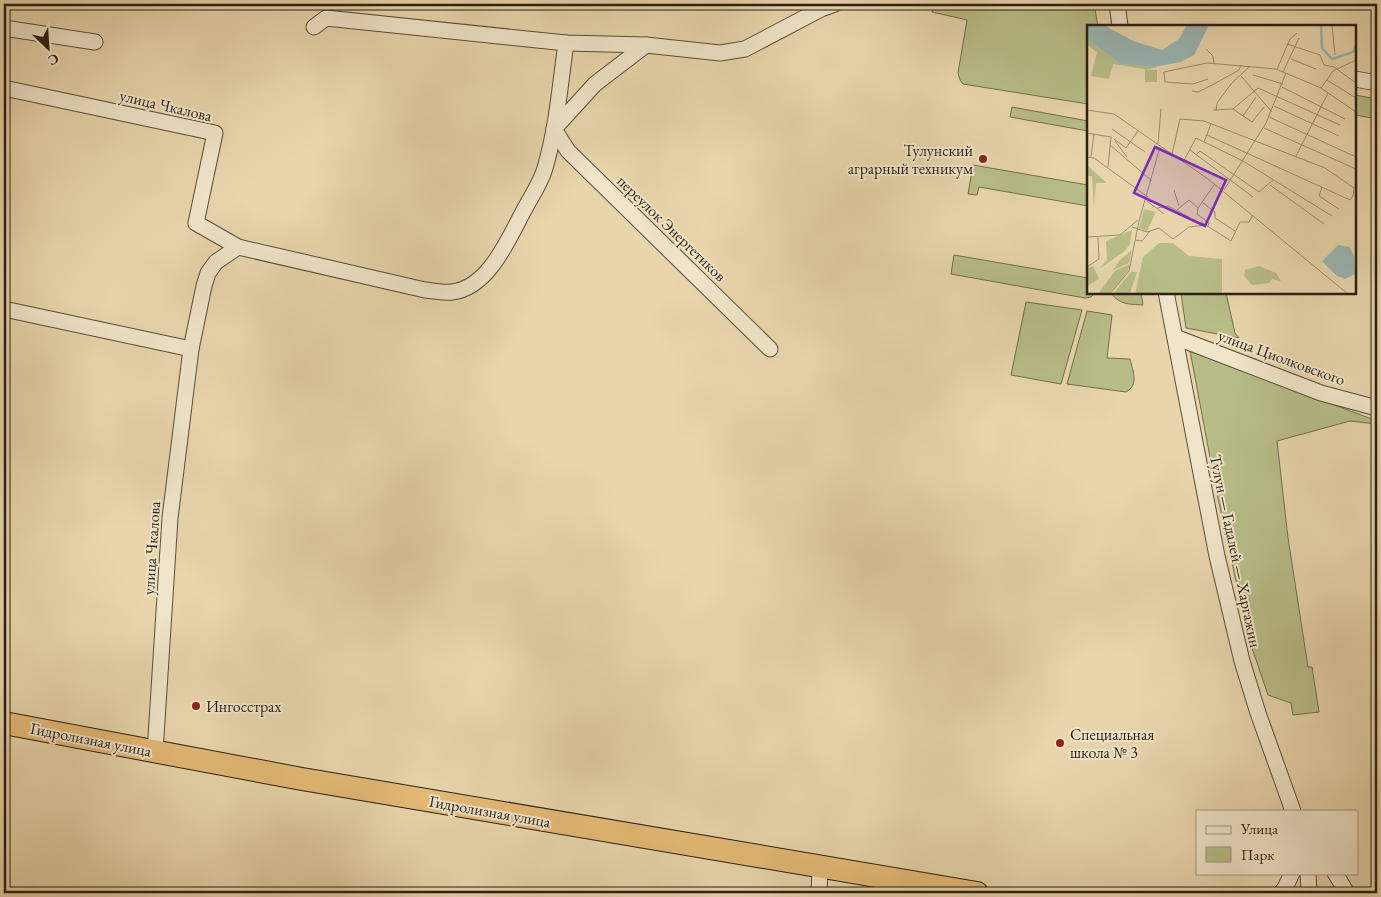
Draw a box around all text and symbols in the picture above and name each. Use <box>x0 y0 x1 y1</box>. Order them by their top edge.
north arrow <box>22 22 72 72</box>
inset map <box>1087 25 1356 294</box>
text: С <box>45 50 62 70</box>
street label: улица Чкалова <box>118 85 215 126</box>
place label: Тулунский аграрный техникум <box>848 140 974 179</box>
marker: Тулунский аграрный техникум <box>977 153 989 165</box>
street label: переулок Энергетиков <box>613 171 731 286</box>
street label: улица Циолковского <box>1215 325 1348 390</box>
street label: Тулун — Гадалей — Харгажин <box>1205 453 1266 650</box>
street label: улица Чкалова <box>138 500 165 596</box>
place label: Ингосстрах <box>206 696 281 717</box>
marker: Ингосстрах <box>190 700 202 712</box>
street label: Гидролизная улица <box>29 717 154 762</box>
place label: Специальная школа № 3 <box>1070 724 1155 763</box>
marker: Специальная школа № 3 <box>1054 737 1066 749</box>
street label: Гидролизная улица <box>428 790 553 833</box>
legend <box>1196 810 1358 874</box>
text: Улица <box>1240 819 1278 838</box>
text: Парк <box>1241 845 1274 864</box>

